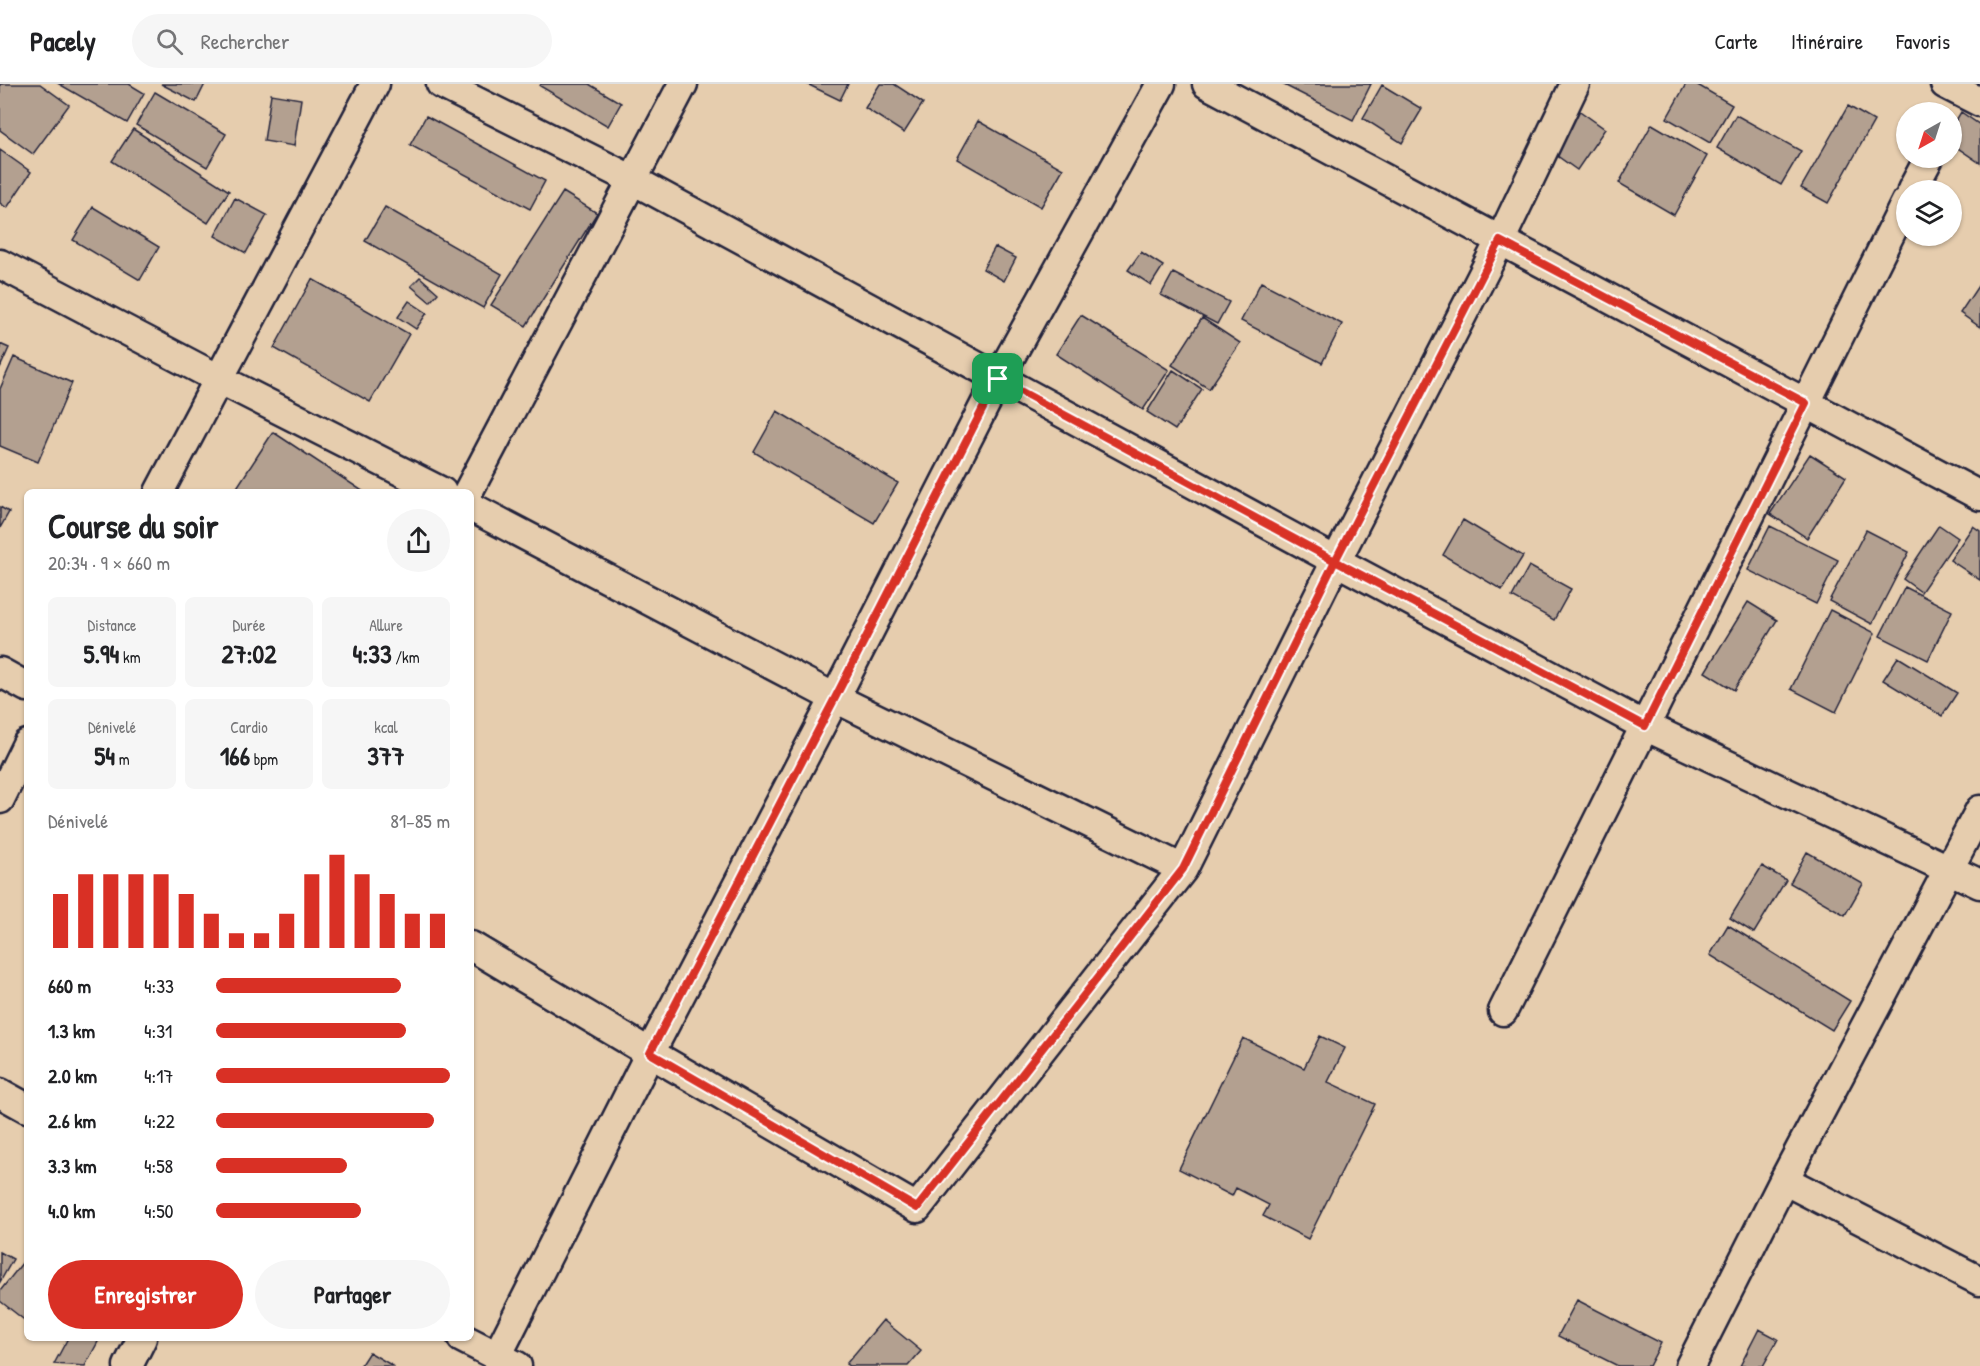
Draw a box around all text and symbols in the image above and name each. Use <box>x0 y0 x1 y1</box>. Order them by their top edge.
search box <box>132 14 552 68</box>
text: Pacely <box>30 22 96 60</box>
icon: search <box>153 25 186 58</box>
text: Rechercher <box>201 26 290 56</box>
text: Carte <box>1715 27 1758 56</box>
text: Itinéraire <box>1791 27 1863 56</box>
text: Favoris <box>1896 27 1950 56</box>
north arrow <box>1896 102 1962 168</box>
map controls <box>1896 102 1962 246</box>
button: layers <box>1896 180 1962 246</box>
pin <box>972 353 1023 404</box>
icon: arrive <box>981 362 1014 395</box>
text: Course du soir <box>48 504 218 548</box>
button: share <box>387 509 450 572</box>
text: 20:34 · 9 × 660 m <box>48 549 170 576</box>
text: Distance <box>88 614 136 636</box>
text: Durée <box>233 614 265 636</box>
text: Allure <box>369 614 403 636</box>
text: 5.94 <box>83 636 119 671</box>
text: 27:02 <box>222 636 276 671</box>
text: 4:33 <box>352 636 392 671</box>
text: km <box>119 646 141 668</box>
text: /km <box>392 646 420 668</box>
text: Dénivelé <box>88 716 136 738</box>
text: Cardio <box>230 716 268 738</box>
text: kcal <box>374 716 398 738</box>
text: 54 <box>94 738 115 773</box>
text: 166 <box>220 738 250 773</box>
text: 377 <box>367 738 405 773</box>
text: m <box>115 748 130 770</box>
text: bpm <box>250 748 278 770</box>
text: Dénivelé <box>48 807 108 834</box>
text: 81–85 m <box>390 807 450 834</box>
text: 660 m <box>48 972 91 999</box>
text: 4:33 <box>144 972 174 999</box>
text: 1.3 km <box>48 1017 95 1044</box>
text: 4:31 <box>144 1017 172 1044</box>
text: 2.0 km <box>48 1062 97 1089</box>
text: 4:17 <box>144 1062 173 1089</box>
text: 2.6 km <box>48 1107 96 1134</box>
text: 4:22 <box>144 1107 175 1134</box>
text: 3.3 km <box>48 1152 97 1179</box>
text: 4:58 <box>144 1152 173 1179</box>
text: 4.0 km <box>48 1197 95 1224</box>
text: 4:50 <box>144 1197 174 1224</box>
button: Enregistrer <box>48 1260 243 1329</box>
button: Partager <box>255 1260 450 1329</box>

